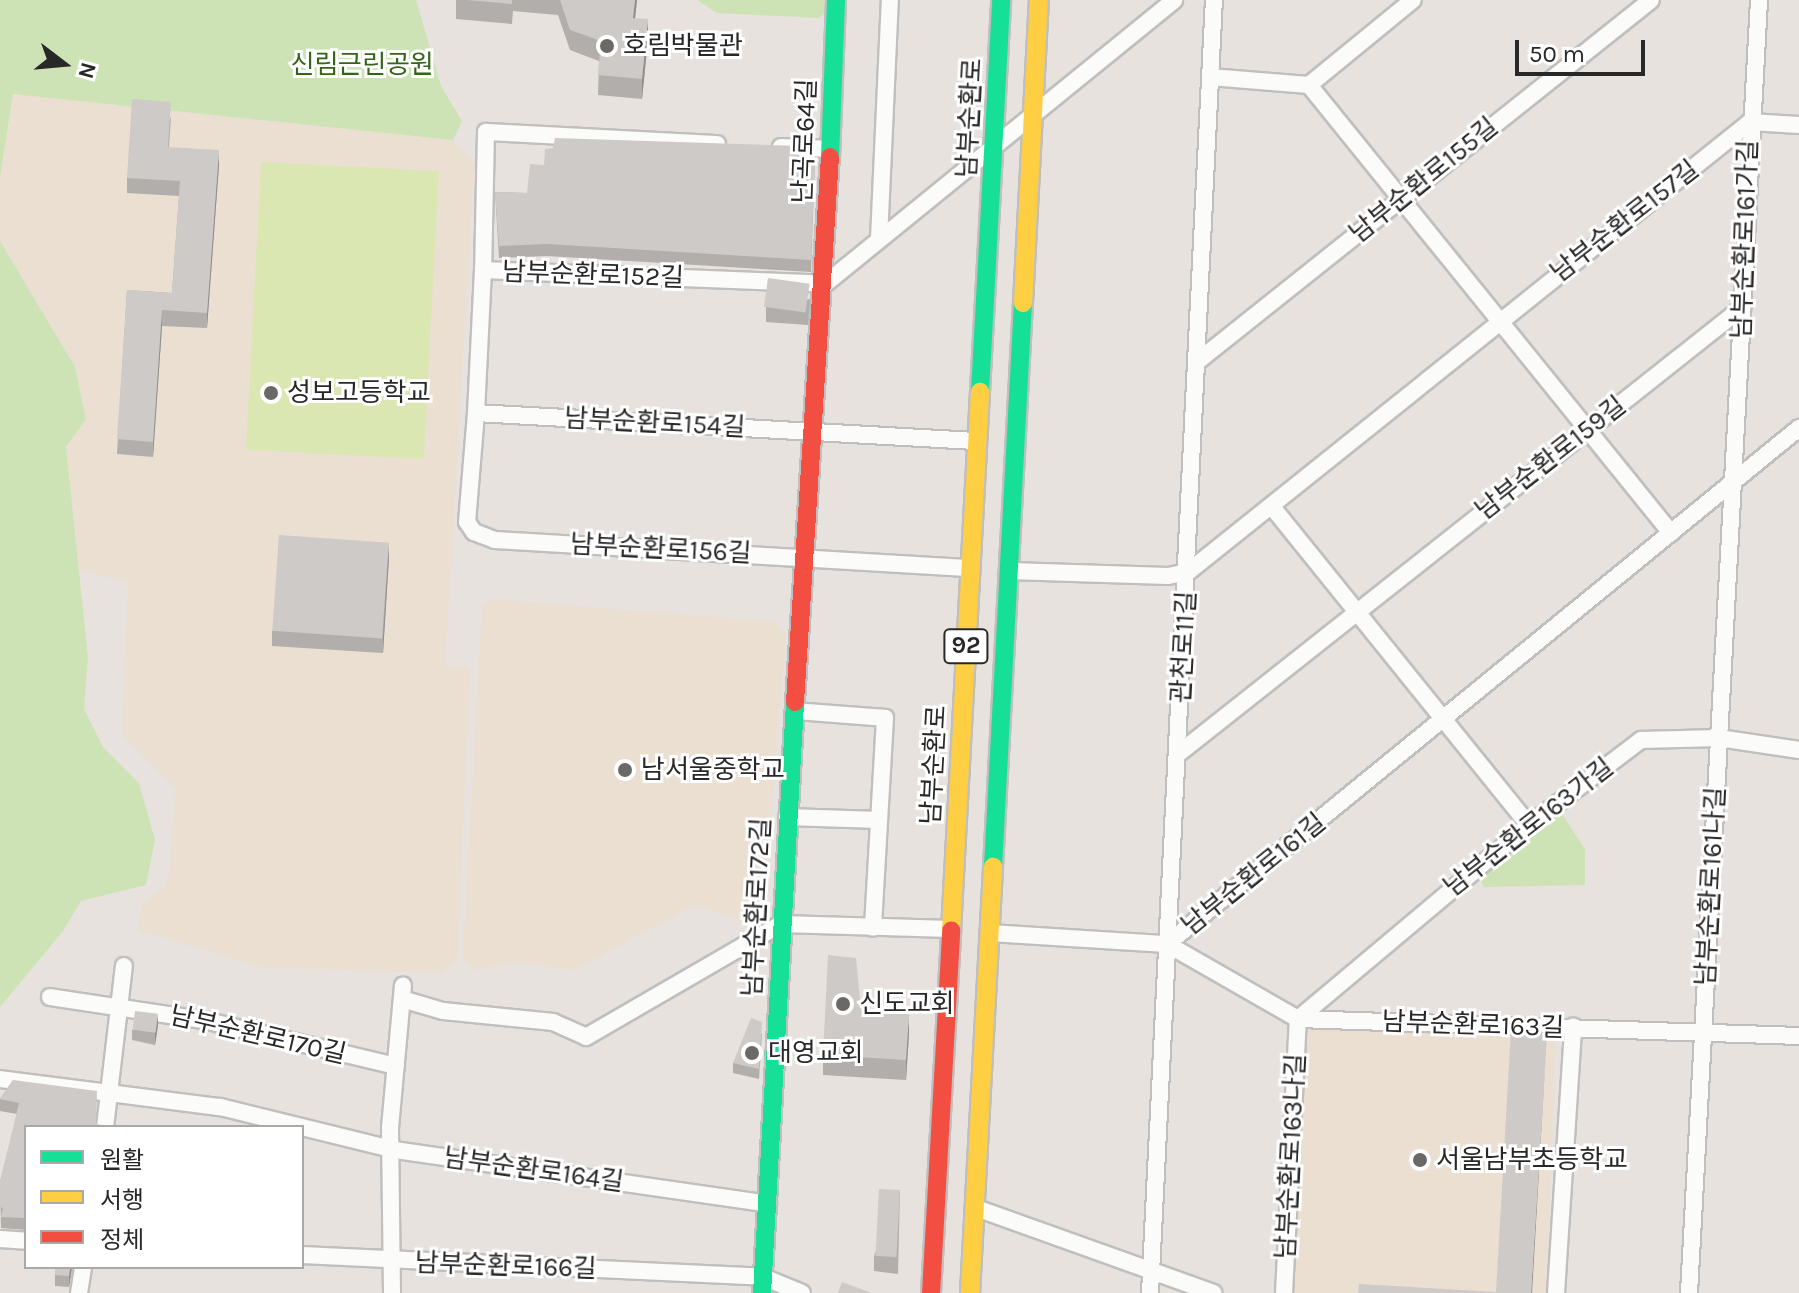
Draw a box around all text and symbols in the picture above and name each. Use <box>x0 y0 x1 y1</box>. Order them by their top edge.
north arrow <box>24 24 104 104</box>
scale bar <box>1519 24 1649 74</box>
place label: 호림박물관 <box>623 30 743 62</box>
marker: 호림박물관 <box>598 37 616 55</box>
text: 50 m <box>1529 40 1585 68</box>
park label: 신림근린공원 <box>290 49 434 81</box>
street label: 남부순환로 <box>951 57 989 179</box>
text: N <box>72 59 102 82</box>
street label: 난곡로64길 <box>787 78 823 204</box>
street label: 남부순환로155길 <box>1344 111 1504 249</box>
street label: 남부순환로161가길 <box>1726 139 1764 339</box>
street label: 남부순환로157길 <box>1545 154 1705 288</box>
street label: 남부순환로152길 <box>502 256 684 294</box>
place label: 성보고등학교 <box>287 377 431 409</box>
marker: 성보고등학교 <box>262 384 280 402</box>
street label: 남부순환로159길 <box>1470 390 1632 526</box>
street label: 남부순환로154길 <box>564 403 746 443</box>
street label: 남부순환로156길 <box>569 529 753 569</box>
street label: 관천로11길 <box>1165 590 1203 704</box>
road number: 92 <box>942 626 990 666</box>
street label: 남부순환로 <box>915 704 953 826</box>
street label: 남부순환로163가길 <box>1438 751 1620 903</box>
place label: 남서울중학교 <box>641 754 785 786</box>
marker: 남서울중학교 <box>616 761 634 779</box>
street label: 남부순환로161나길 <box>1690 786 1732 986</box>
street label: 남부순환로161길 <box>1176 807 1332 941</box>
street label: 남부순환로172길 <box>737 817 777 997</box>
place label: 신도교회 <box>859 988 955 1020</box>
marker: 신도교회 <box>834 995 852 1013</box>
street label: 남부순환로170길 <box>167 1000 349 1070</box>
street label: 남부순환로163길 <box>1381 1006 1565 1044</box>
place label: 대영교회 <box>768 1037 864 1069</box>
marker: 대영교회 <box>743 1044 761 1062</box>
street label: 남부순환로163나길 <box>1270 1052 1312 1260</box>
legend <box>24 1125 304 1269</box>
street label: 남부순환로164길 <box>442 1142 626 1198</box>
place label: 서울남부초등학교 <box>1436 1144 1627 1176</box>
text: 원활 <box>100 1146 144 1174</box>
marker: 서울남부초등학교 <box>1411 1151 1429 1169</box>
text: 서행 <box>100 1186 144 1214</box>
text: 정체 <box>100 1226 144 1254</box>
street label: 남부순환로166길 <box>415 1247 597 1285</box>

